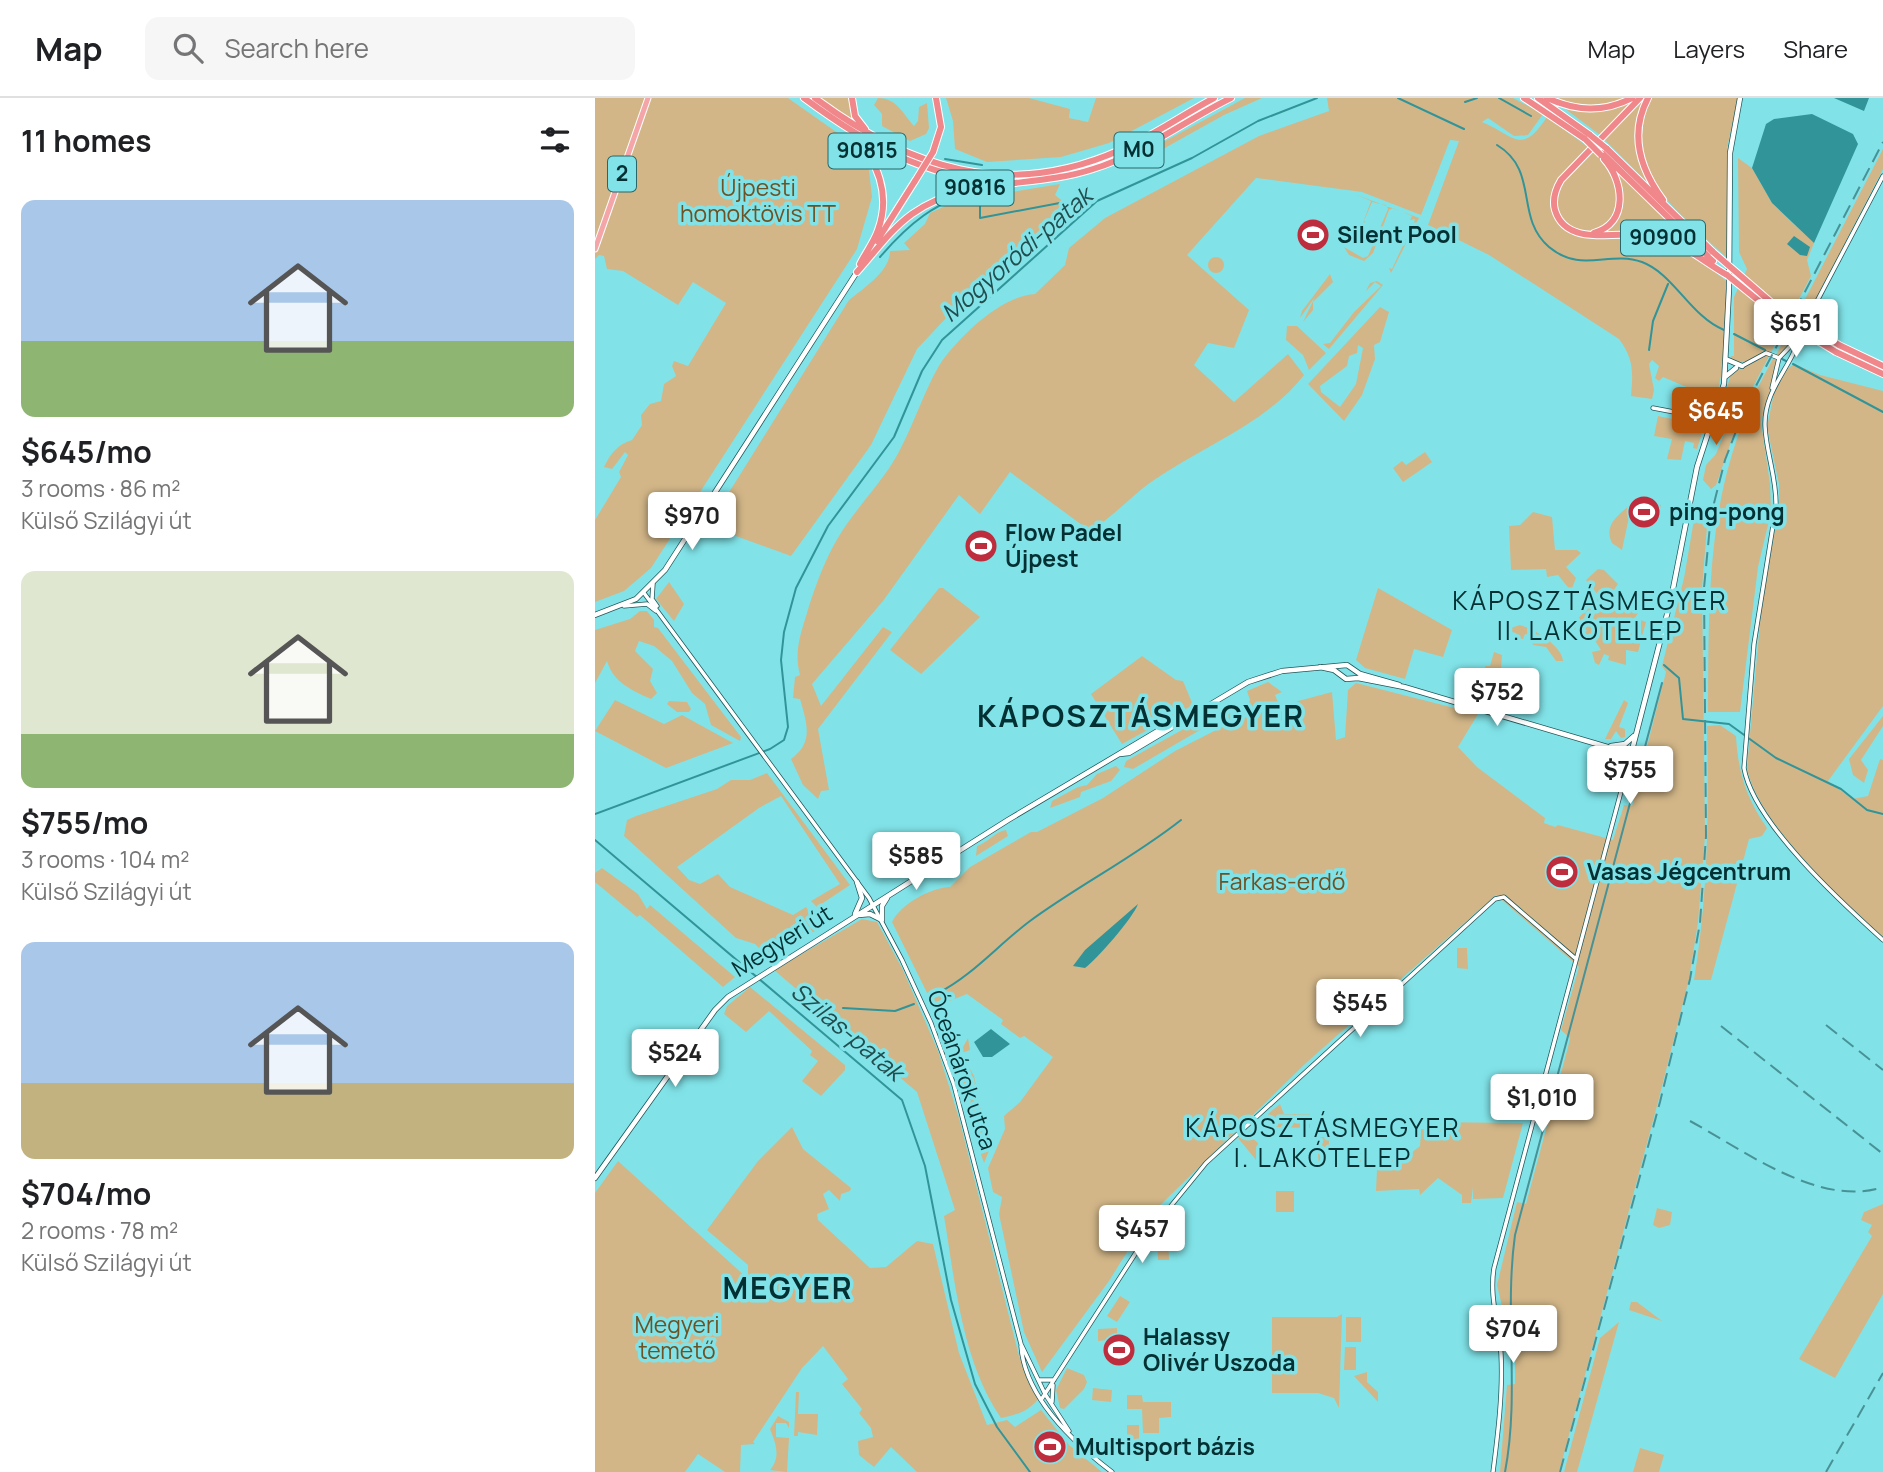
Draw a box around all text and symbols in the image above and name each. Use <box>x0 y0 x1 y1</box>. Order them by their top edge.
search box <box>145 17 635 80</box>
text: Map <box>35 26 103 71</box>
icon: search <box>169 29 207 67</box>
text: Search here <box>225 30 369 66</box>
text: Map <box>1588 32 1635 65</box>
text: Layers <box>1673 32 1745 65</box>
text: Share <box>1783 32 1848 65</box>
text: 11 homes <box>21 120 152 161</box>
icon: filters <box>536 121 574 159</box>
road number: M0 <box>1115 132 1163 168</box>
road number: 90815 <box>828 134 905 168</box>
road number: 2 <box>608 156 636 192</box>
road number: 90816 <box>937 170 1013 206</box>
park label: Újpesti homoktövis TT <box>680 171 836 229</box>
water label: Mogyoródi-patak <box>934 177 1101 329</box>
sports icon: Silent Pool <box>1294 216 1332 254</box>
place label: Silent Pool <box>1337 218 1457 250</box>
road number: 90900 <box>1621 220 1705 256</box>
icon: home <box>235 245 361 371</box>
pin: $651 <box>1755 300 1837 359</box>
text: $651 <box>1770 306 1822 338</box>
pin: $645 <box>1675 388 1757 447</box>
text: $645 <box>1688 394 1744 426</box>
text: $645/mo <box>21 431 152 472</box>
text: 3 rooms · 86 m² <box>21 472 181 504</box>
pin: $970 <box>651 492 733 552</box>
sports icon: ping-pong <box>1625 493 1663 531</box>
place label: ping-pong <box>1669 495 1785 527</box>
text: $970 <box>664 499 720 531</box>
text: Külső Szilágyi út <box>21 504 192 536</box>
place label: Flow Padel Újpest <box>1005 516 1122 574</box>
sports icon: Flow Padel Újpest <box>962 527 1000 565</box>
district label: KÁPOSZTÁSMEGYER II. LAKÓTELEP <box>1452 582 1728 648</box>
icon: home <box>235 616 361 742</box>
pin: $752 <box>1456 668 1538 728</box>
text: $752 <box>1470 675 1524 707</box>
district label: KÁPOSZTÁSMEGYER <box>977 695 1305 736</box>
pin: $755 <box>1589 746 1671 806</box>
text: $755 <box>1603 753 1657 785</box>
text: $755/mo <box>21 802 148 843</box>
pin: $585 <box>875 832 957 892</box>
text: $585 <box>888 839 944 871</box>
text: 3 rooms · 104 m² <box>21 843 189 875</box>
sports icon: Vasas Jégcentrum <box>1543 853 1581 891</box>
place label: Vasas Jégcentrum <box>1587 855 1791 887</box>
park label: Farkas-erdő <box>1219 865 1345 897</box>
text: Külső Szilágyi út <box>21 875 192 907</box>
street label: Megyeri út <box>725 897 838 984</box>
water label: Szilas-patak <box>785 974 913 1090</box>
pin: $545 <box>1319 979 1401 1039</box>
street label: Óceánárok utca <box>921 986 1005 1154</box>
text: $545 <box>1332 986 1388 1018</box>
icon: home <box>235 987 361 1113</box>
pin: $524 <box>634 1030 716 1089</box>
text: $524 <box>648 1036 702 1068</box>
pin: $1,010 <box>1485 1074 1599 1134</box>
text: $1,010 <box>1507 1081 1577 1113</box>
district label: KÁPOSZTÁSMEGYER I. LAKÓTELEP <box>1185 1109 1461 1175</box>
text: $704/mo <box>21 1173 151 1214</box>
pin: $457 <box>1101 1206 1183 1265</box>
text: $457 <box>1115 1212 1169 1244</box>
text: 2 rooms · 78 m² <box>21 1214 178 1246</box>
text: Külső Szilágyi út <box>21 1246 192 1278</box>
district label: MEGYER <box>722 1267 854 1308</box>
pin: $704 <box>1472 1306 1554 1365</box>
park label: Megyeri temető <box>634 1308 720 1366</box>
text: $704 <box>1485 1312 1541 1344</box>
place label: Halassy Olivér Uszoda <box>1143 1320 1296 1378</box>
sports icon: Halassy Olivér Uszoda <box>1100 1331 1138 1369</box>
sports icon: Multisport bázis <box>1031 1428 1069 1466</box>
place label: Multisport bázis <box>1075 1430 1255 1462</box>

